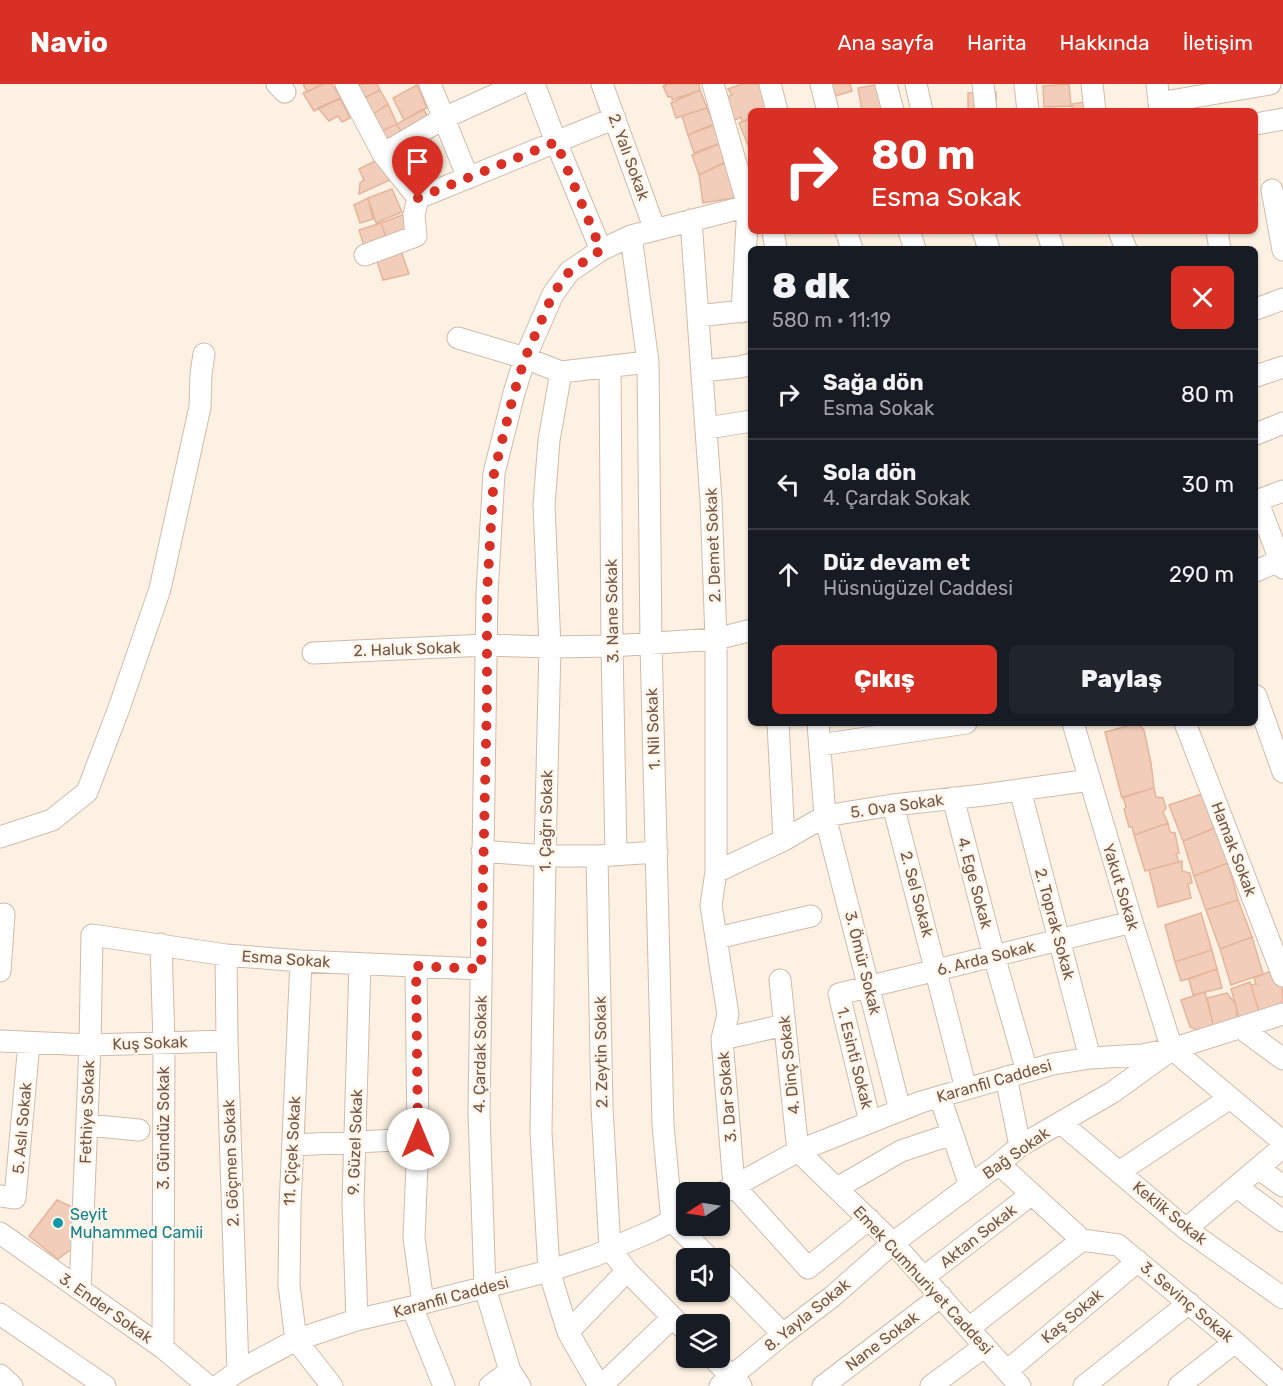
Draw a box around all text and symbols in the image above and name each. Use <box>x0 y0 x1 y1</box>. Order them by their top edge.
text: Navio <box>30 26 108 59</box>
text: Ana sayfa <box>837 30 934 55</box>
text: Harita <box>967 30 1027 55</box>
text: Hakkında <box>1060 30 1150 55</box>
text: İletişim <box>1183 30 1253 55</box>
street label: 2. Yalı Sokak <box>605 111 654 203</box>
text: 80 m <box>871 130 975 180</box>
icon: right <box>772 132 850 210</box>
pin <box>392 136 443 198</box>
icon: arrive <box>401 145 434 178</box>
text: Esma Sokak <box>871 181 1021 213</box>
text: 8 dk <box>772 264 850 307</box>
button: close <box>1171 266 1234 329</box>
text: 580 m · 11:19 <box>772 308 891 332</box>
text: Sağa dön <box>823 369 924 396</box>
icon: right <box>772 378 805 411</box>
text: 80 m <box>1181 381 1234 408</box>
text: Esma Sokak <box>823 396 934 420</box>
text: Sola dön <box>823 459 916 486</box>
icon: left <box>772 468 805 501</box>
text: 30 m <box>1182 471 1234 498</box>
street label: 2. Demet Sokak <box>701 486 725 603</box>
text: 4. Çardak Sokak <box>823 486 970 510</box>
text: Düz devam et <box>823 549 970 576</box>
street label: 3. Nane Sokak <box>602 558 622 663</box>
icon: ahead <box>772 558 805 591</box>
text: 290 m <box>1169 561 1234 588</box>
text: Hüsnügüzel Caddesi <box>823 576 1013 600</box>
street label: 2. Haluk Sokak <box>353 638 462 660</box>
button: Çıkış <box>772 645 997 714</box>
button: Paylaş <box>1009 645 1234 714</box>
street label: 1. Nil Sokak <box>642 687 664 770</box>
street label: 1. Çağrı Sokak <box>536 769 556 872</box>
street label: 5. Ova Sokak <box>849 790 945 822</box>
street label: Hamak Sokak <box>1207 799 1261 900</box>
street label: 4. Ege Sokak <box>954 835 997 932</box>
street label: Yakut Sokak <box>1099 841 1143 934</box>
street label: 2. Sel Sokak <box>896 849 938 940</box>
street label: 2. Toprak Sokak <box>1031 866 1079 982</box>
street label: 3. Ömür Sokak <box>841 909 885 1018</box>
street label: 6. Arda Sokak <box>935 936 1038 979</box>
street label: Esma Sokak <box>241 946 332 972</box>
street label: 4. Çardak Sokak <box>469 994 491 1113</box>
street label: 2. Zeytin Sokak <box>591 995 611 1108</box>
street label: 1. Esinti Sokak <box>833 1005 877 1112</box>
street label: 4. Dinç Sokak <box>774 1014 804 1115</box>
street label: Kuş Sokak <box>112 1032 189 1054</box>
street label: 3. Dar Sokak <box>713 1050 740 1143</box>
street label: Karanfil Caddesi <box>934 1055 1054 1107</box>
street label: Fethiye Sokak <box>76 1059 98 1164</box>
street label: 3. Gündüz Sokak <box>154 1066 173 1190</box>
street label: 5. Aslı Sokak <box>9 1081 36 1175</box>
street label: 9. Güzel Sokak <box>344 1088 366 1195</box>
street label: 11. Çiçek Sokak <box>280 1095 304 1207</box>
street label: 2. Göçmen Sokak <box>219 1098 243 1227</box>
position arrow <box>386 1107 450 1171</box>
street label: Bağ Sokak <box>979 1123 1054 1183</box>
street label: Keklik Sokak <box>1129 1177 1212 1249</box>
north arrow <box>676 1182 730 1236</box>
map controls <box>676 1182 730 1368</box>
street label: Aktan Sokak <box>936 1200 1021 1272</box>
street label: Emek Cumhuriyet Caddesi <box>849 1202 997 1358</box>
place label: Seyit Muhammed Camii <box>70 1205 203 1242</box>
marker: Seyit Muhammed Camii <box>51 1216 65 1230</box>
button: sound <box>676 1248 730 1302</box>
street label: 3. Sevinç Sokak <box>1137 1258 1238 1347</box>
street label: 3. Ender Sokak <box>56 1269 157 1348</box>
street label: Karanfil Caddesi <box>391 1272 511 1322</box>
street label: 8. Yayla Sokak <box>760 1274 854 1355</box>
street label: Kaş Sokak <box>1037 1284 1107 1347</box>
street label: Nane Sokak <box>842 1307 923 1375</box>
button: layers <box>676 1314 730 1368</box>

